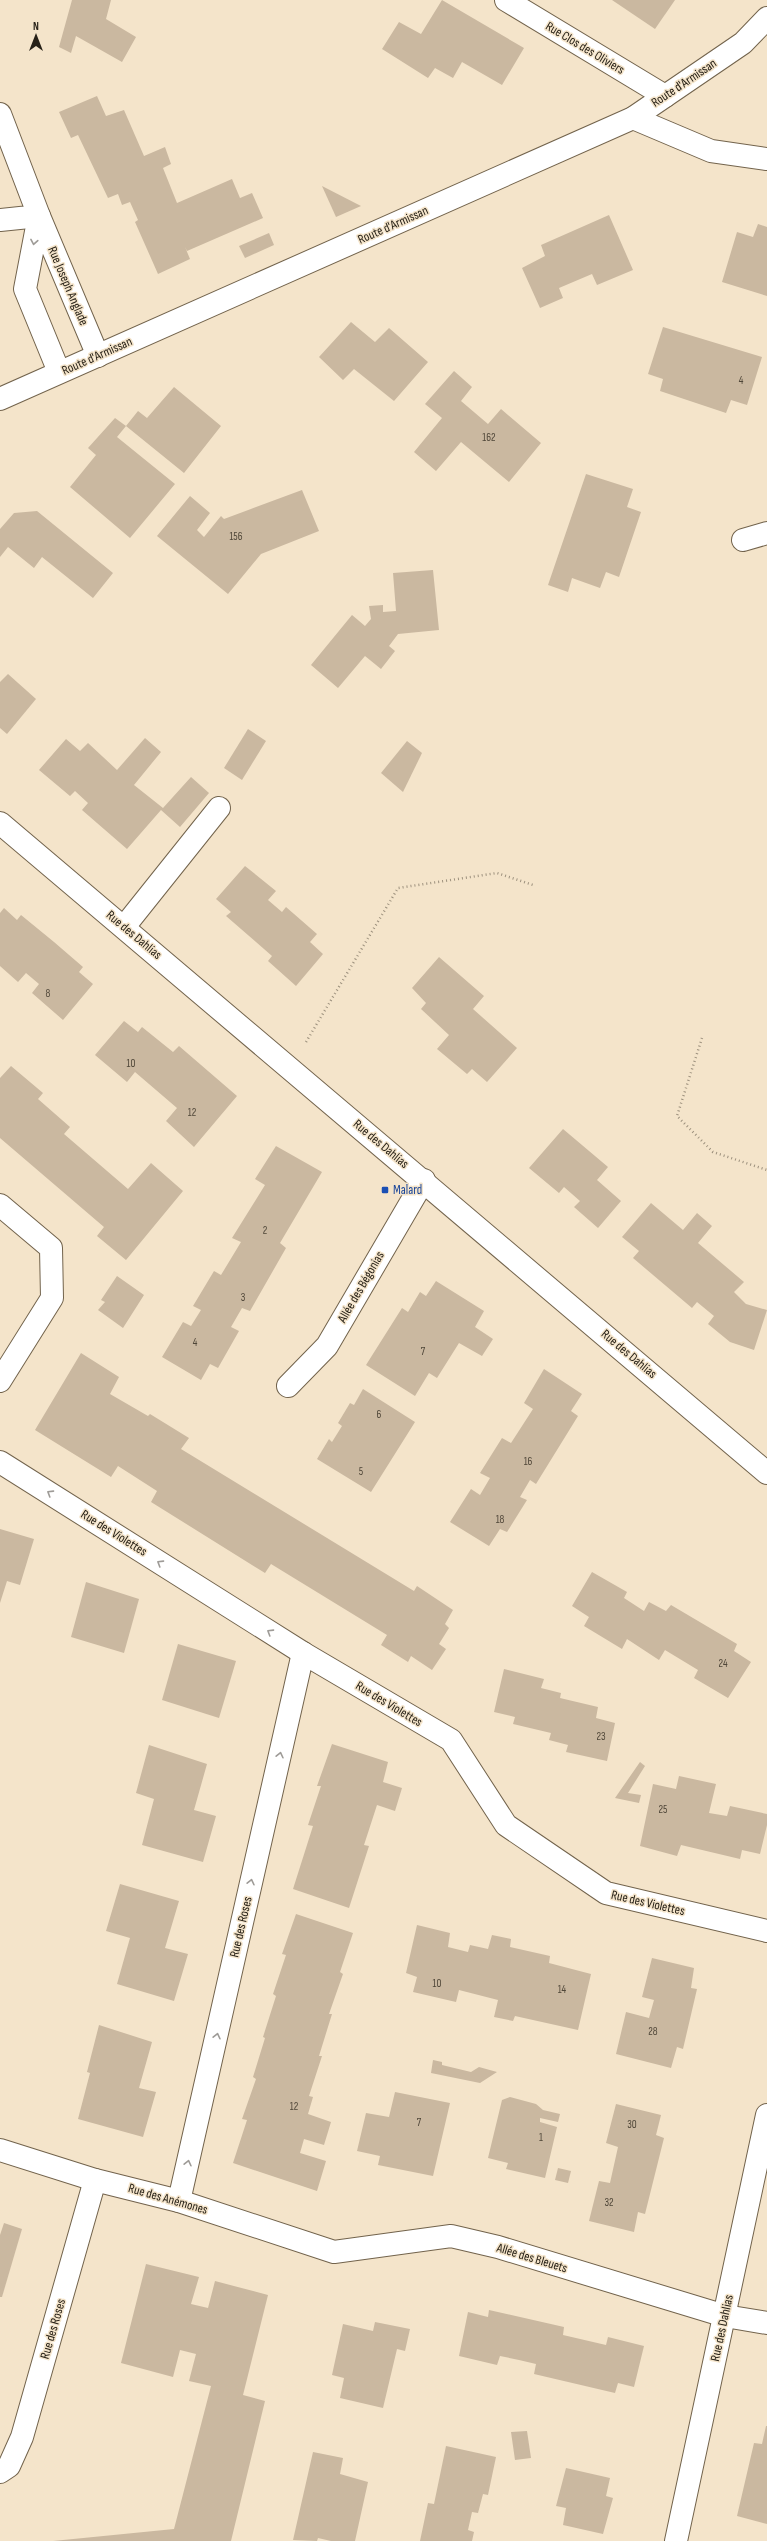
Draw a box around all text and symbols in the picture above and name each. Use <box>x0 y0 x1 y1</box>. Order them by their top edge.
north arrow <box>16 16 56 56</box>
street label: Rue Clos des Oliviers <box>543 18 628 78</box>
text: N <box>33 20 39 33</box>
street label: Route d'Armissan <box>648 55 720 111</box>
street label: Route d'Armissan <box>355 202 431 248</box>
one-way arrow <box>30 239 39 246</box>
street label: Rue Joseph Anglade <box>44 244 92 328</box>
street label: Route d'Armissan <box>59 333 135 379</box>
house number: 4 <box>739 374 744 387</box>
house number: 162 <box>482 431 496 444</box>
house number: 156 <box>229 530 243 543</box>
street label: Rue des Dahlias <box>103 907 165 963</box>
house number: 8 <box>46 987 51 1000</box>
house number: 10 <box>127 1057 135 1070</box>
house number: 12 <box>188 1106 197 1119</box>
street label: Rue des Dahlias <box>350 1116 412 1172</box>
place label: Malard <box>393 1182 422 1198</box>
marker: Malard <box>380 1185 390 1195</box>
house number: 2 <box>263 1224 268 1237</box>
street label: Allée des Bégonias <box>334 1248 388 1326</box>
house number: 3 <box>241 1291 246 1304</box>
street label: Rue des Dahlias <box>598 1326 660 1382</box>
house number: 4 <box>193 1336 198 1349</box>
house number: 7 <box>421 1345 426 1358</box>
house number: 6 <box>377 1408 382 1421</box>
house number: 16 <box>524 1455 533 1468</box>
house number: 5 <box>359 1465 363 1478</box>
one-way arrow <box>47 1491 54 1498</box>
street label: Rue des Violettes <box>78 1506 150 1560</box>
house number: 18 <box>496 1513 505 1526</box>
one-way arrow <box>157 1560 164 1568</box>
one-way arrow <box>267 1629 274 1637</box>
house number: 24 <box>718 1657 728 1670</box>
street label: Rue des Violettes <box>353 1678 426 1730</box>
house number: 23 <box>596 1730 606 1743</box>
one-way arrow <box>276 1752 284 1758</box>
house number: 25 <box>659 1803 667 1816</box>
one-way arrow <box>247 1879 255 1885</box>
street label: Rue des Violettes <box>610 1887 687 1919</box>
street label: Rue des Roses <box>226 1895 256 1959</box>
house number: 10 <box>433 1977 441 1990</box>
house number: 14 <box>558 1983 567 1996</box>
house number: 28 <box>648 2025 658 2038</box>
one-way arrow <box>212 2033 220 2039</box>
house number: 12 <box>290 2100 299 2113</box>
house number: 7 <box>417 2116 422 2129</box>
house number: 30 <box>627 2118 637 2131</box>
house number: 1 <box>539 2131 543 2144</box>
one-way arrow <box>184 2160 192 2166</box>
street label: Rue des Anémones <box>126 2180 210 2218</box>
house number: 32 <box>604 2196 614 2209</box>
street label: Allée des Bleuets <box>494 2239 570 2276</box>
street label: Rue des Dahlias <box>707 2293 737 2363</box>
street label: Rue des Roses <box>37 2297 69 2361</box>

